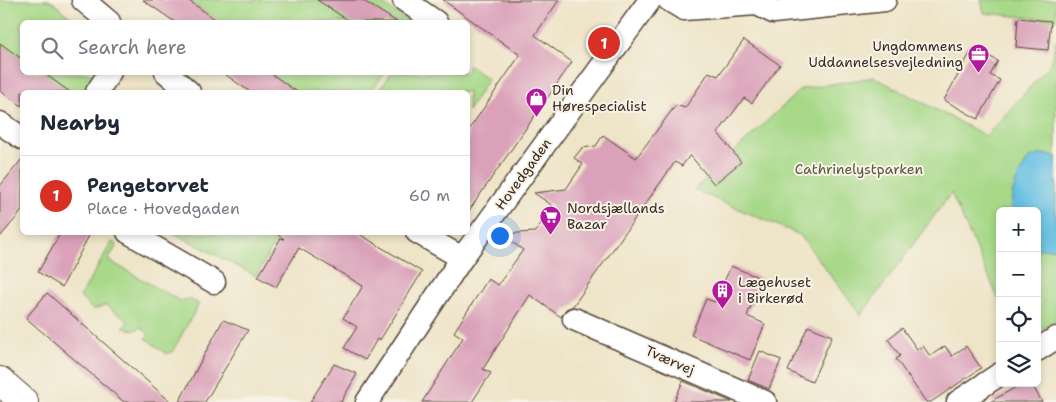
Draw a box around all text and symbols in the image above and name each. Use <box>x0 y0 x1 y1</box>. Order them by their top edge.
search box <box>20 20 470 75</box>
pin: 1 <box>588 24 620 62</box>
icon: search <box>38 34 66 62</box>
text: Search here <box>78 35 187 60</box>
place label: Ungdommens Uddannelsesvejledning <box>808 37 963 71</box>
office icon: Ungdommens Uddannelsesvejledning <box>967 42 991 73</box>
place label: Din Hørespecialist <box>552 81 647 115</box>
shop icon: Din Hørespecialist <box>524 86 548 117</box>
text: Nearby <box>40 109 120 137</box>
street label: Hovedgaden <box>491 134 555 213</box>
park label: Cathrinelystparken <box>795 160 924 178</box>
text: Pengetorvet <box>87 173 209 198</box>
text: 1 <box>52 185 60 206</box>
text: 60 m <box>409 185 450 206</box>
text: Place · Hovedgaden <box>87 198 240 219</box>
place label: Nordsjællands Bazar <box>567 199 665 233</box>
supermarket icon: Nordsjællands Bazar <box>539 204 563 235</box>
map controls <box>996 207 1041 387</box>
button: + <box>996 207 1041 252</box>
your location <box>487 223 513 249</box>
button: − <box>996 252 1041 297</box>
place label: Lægehuset i Birkerød <box>738 273 811 307</box>
building icon: Lægehuset i Birkerød <box>710 278 734 309</box>
button: locate <box>996 297 1041 342</box>
street label: Tværvej <box>642 341 698 379</box>
button: layers <box>996 342 1041 387</box>

